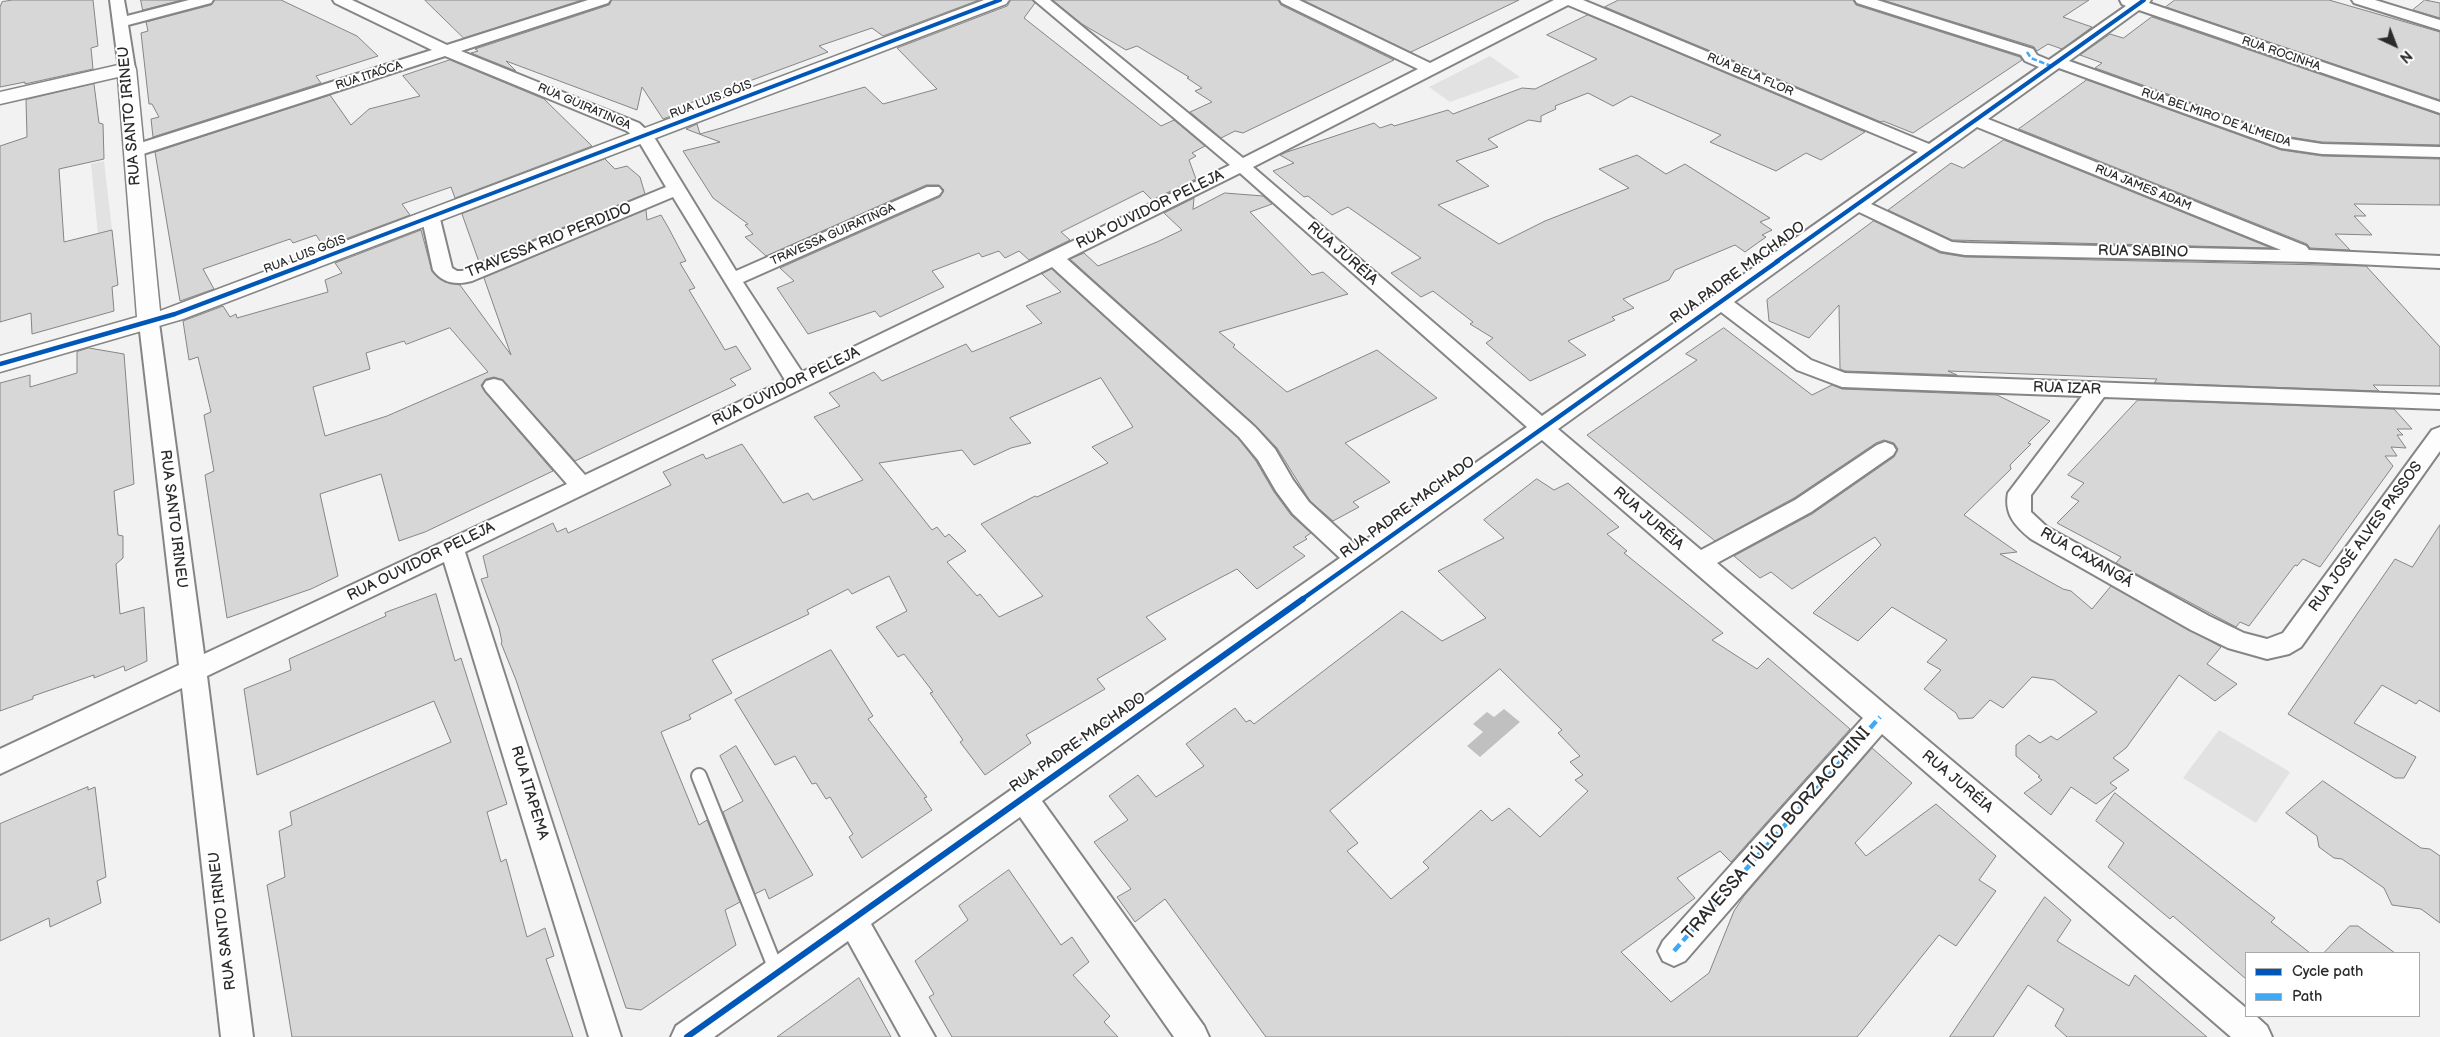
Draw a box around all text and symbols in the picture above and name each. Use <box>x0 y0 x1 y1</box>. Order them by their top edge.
north arrow <box>2370 20 2420 70</box>
street label: RUA ROCINHA <box>2240 34 2322 74</box>
street label: RUA SANTO IRINEU <box>115 46 145 186</box>
text: N <box>2396 47 2415 66</box>
street label: RUA BELA FLOR <box>1705 50 1795 100</box>
street label: RUA ITAÓCA <box>334 58 404 94</box>
street label: RUA LUIS GÓIS <box>668 78 754 122</box>
street label: RUA GUIRATINGA <box>535 81 633 133</box>
street label: RUA BELMIRO DE ALMEIDA <box>2139 86 2293 150</box>
street label: RUA JAMES ADAM <box>2093 162 2193 214</box>
street label: RUA OUVIDOR PELEJA <box>1073 166 1227 254</box>
street label: TRAVESSA RIO PERDIDO <box>464 200 634 282</box>
street label: TRAVESSA GUIRATINGA <box>769 201 897 269</box>
street label: RUA JURÉIA <box>1303 218 1381 290</box>
street label: RUA PADRE MACHADO <box>1667 218 1809 328</box>
street label: RUA LUIS GÓIS <box>262 233 348 277</box>
street label: RUA SABINO <box>2098 242 2188 262</box>
street label: RUA OUVIDOR PELEJA <box>709 343 863 431</box>
street label: RUA IZAR <box>2033 379 2101 399</box>
street label: RUA SANTO IRINEU <box>156 449 190 589</box>
street label: RUA PADRE MACHADO <box>1337 453 1479 563</box>
street label: RUA JOSÉ ALVES PASSOS <box>2305 458 2427 616</box>
street label: RUA JURÉIA <box>1609 483 1687 555</box>
street label: RUA OUVIDOR PELEJA <box>344 518 498 606</box>
street label: RUA CAXANGÁ <box>2037 524 2135 592</box>
street label: RUA PADRE MACHADO <box>1006 689 1150 797</box>
street label: TRAVESSA TÚLIO BORZACCHINI <box>1678 723 1876 945</box>
street label: RUA ITAPEMA <box>506 744 552 842</box>
street label: RUA JURÉIA <box>1918 747 1996 817</box>
street label: RUA SANTO IRINEU <box>206 851 240 991</box>
legend <box>2245 952 2420 1017</box>
text: Cycle path <box>2292 962 2363 981</box>
text: Path <box>2292 987 2322 1006</box>

